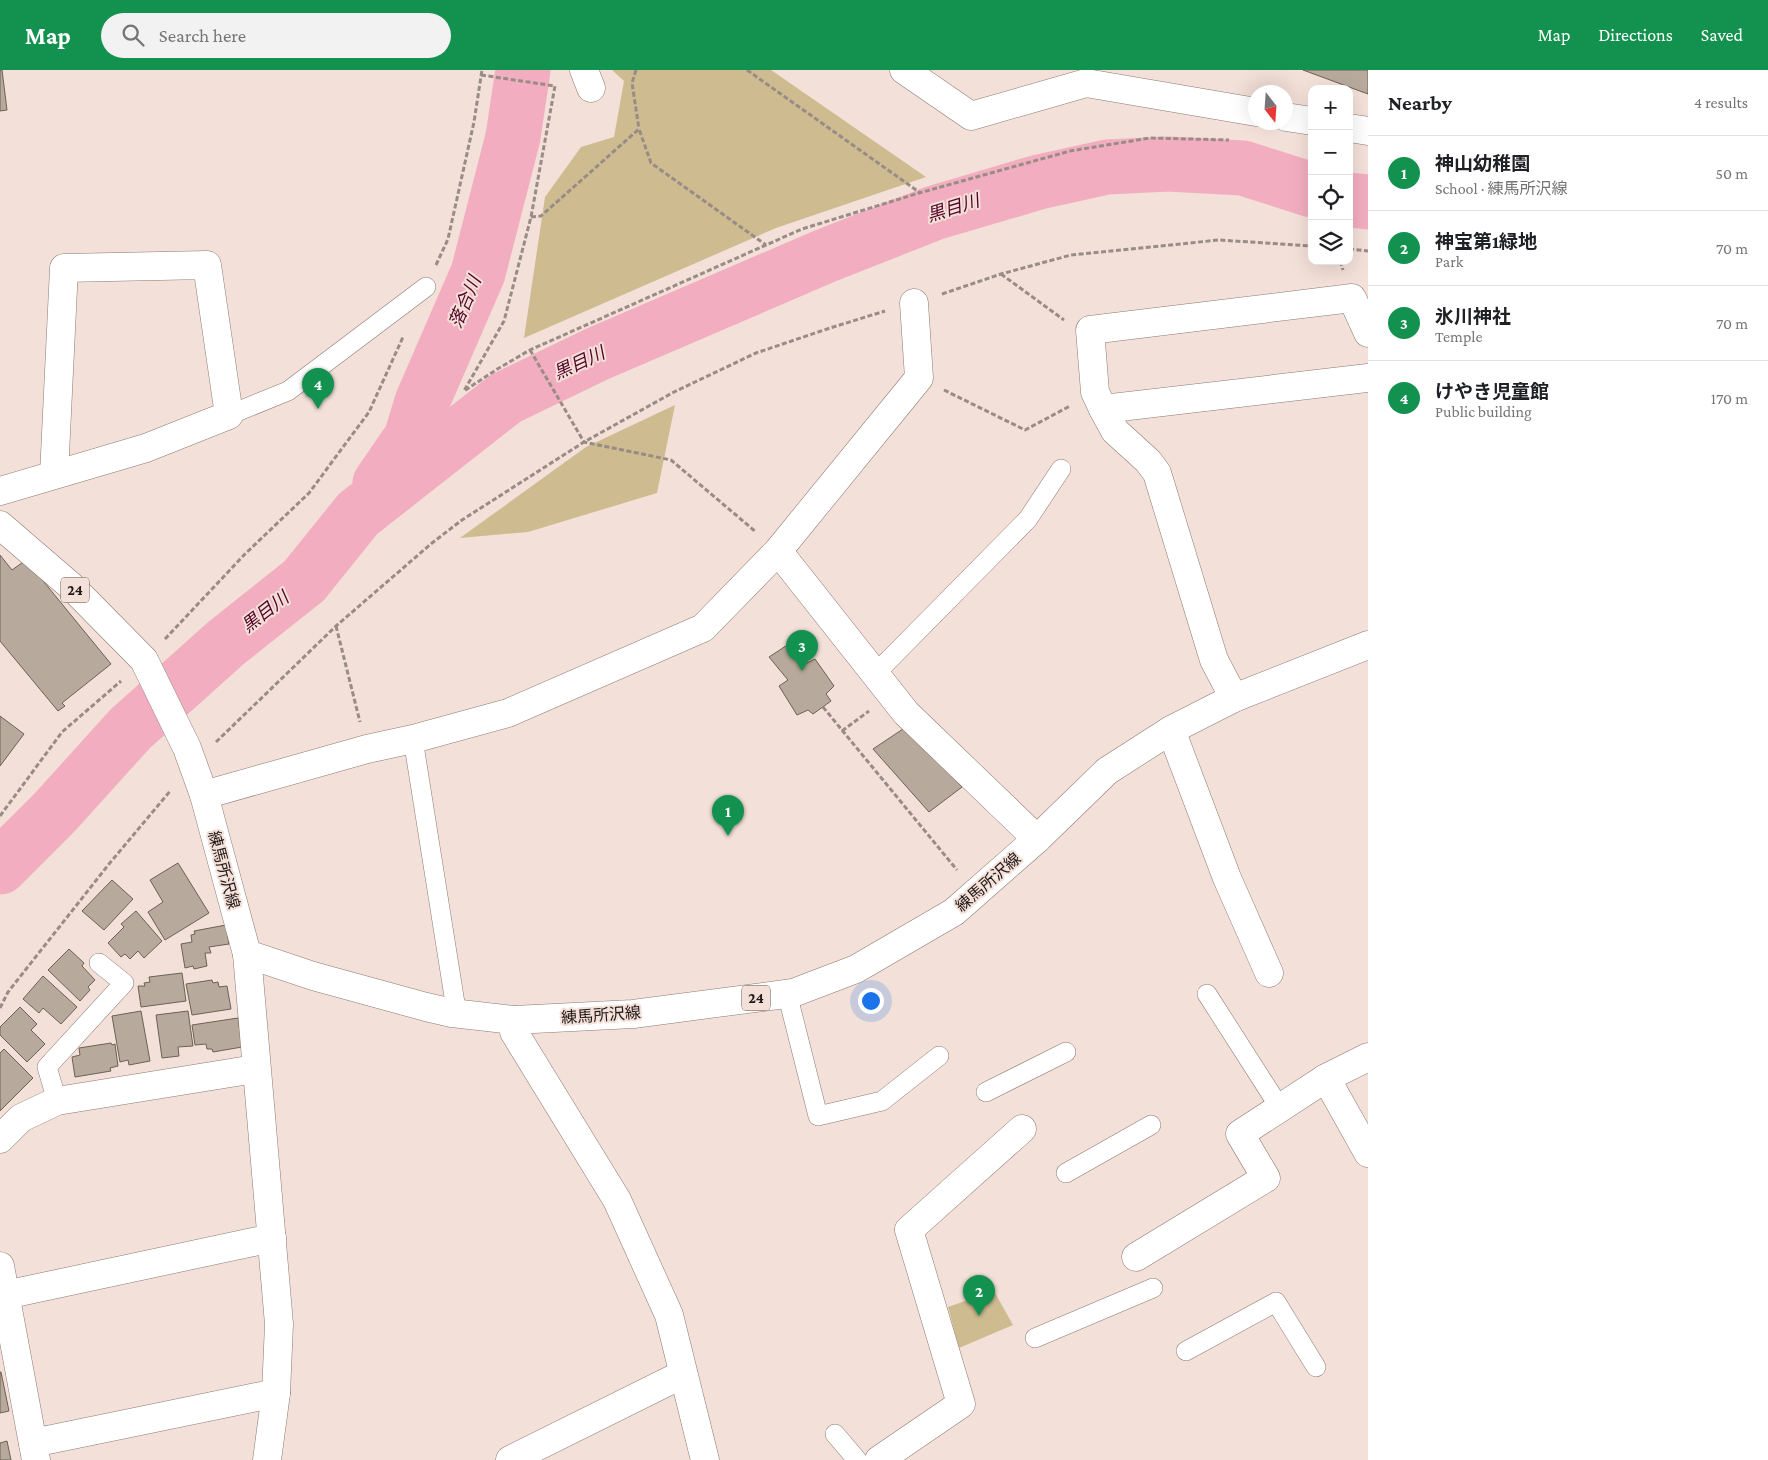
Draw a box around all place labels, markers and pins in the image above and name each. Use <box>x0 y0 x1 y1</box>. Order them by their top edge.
pin: 4 <box>302 368 334 409</box>
pin: 3 <box>786 630 818 671</box>
pin: 1 <box>712 795 744 836</box>
pin: 2 <box>963 1275 995 1316</box>

